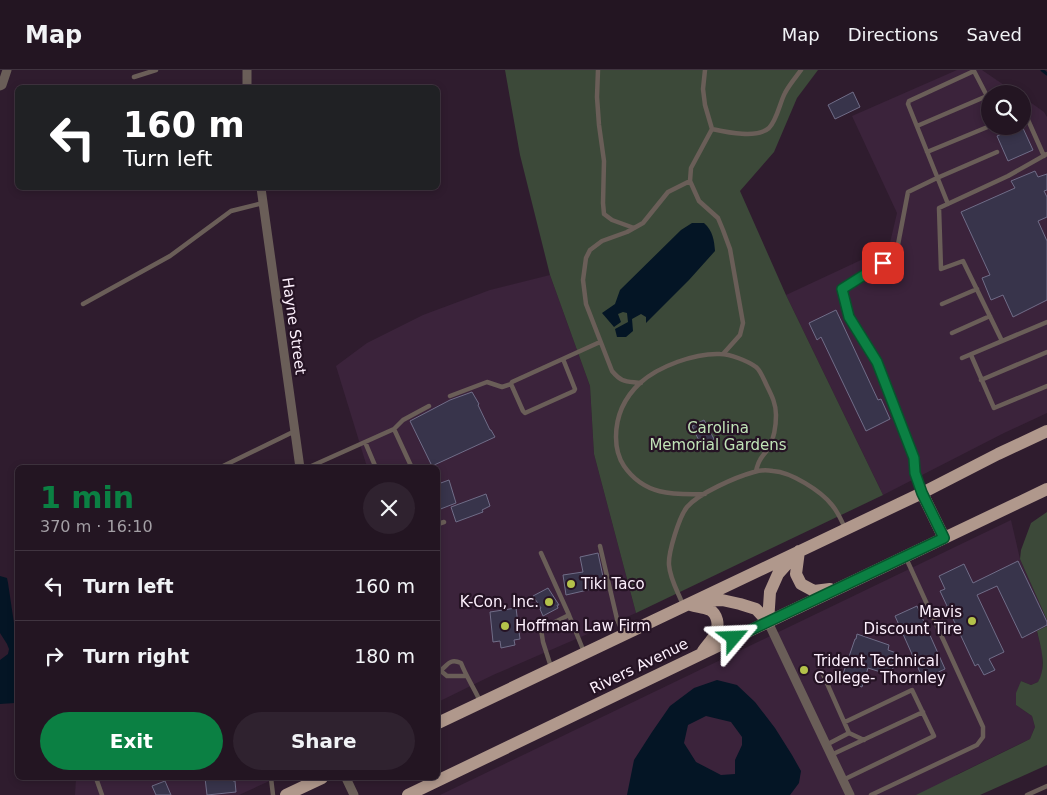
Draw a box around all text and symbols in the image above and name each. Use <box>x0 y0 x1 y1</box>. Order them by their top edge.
text: Map <box>25 21 82 49</box>
text: Map <box>782 24 820 45</box>
text: Directions <box>848 24 938 45</box>
text: Saved <box>966 24 1022 45</box>
map controls <box>981 85 1031 135</box>
button: search <box>981 85 1031 135</box>
icon: left <box>40 105 105 170</box>
text: 160 m <box>123 105 245 145</box>
text: Turn left <box>123 146 212 171</box>
pin <box>862 242 904 284</box>
icon: arrive <box>869 249 897 277</box>
street label: Hayne Street <box>278 276 310 376</box>
park label: Carolina Memorial Gardens <box>649 419 787 454</box>
text: 1 min <box>40 480 134 515</box>
button: close <box>363 482 415 534</box>
text: 370 m · 16:10 <box>40 517 153 536</box>
icon: left <box>40 572 68 600</box>
text: Turn left <box>83 575 174 597</box>
text: 160 m <box>354 575 415 597</box>
place label: Tiki Taco <box>580 575 645 593</box>
marker: Tiki Taco <box>565 578 577 590</box>
place label: K-Con, Inc. <box>460 593 539 611</box>
marker: K-Con, Inc. <box>543 596 555 608</box>
place label: Mavis Discount Tire <box>863 603 962 638</box>
position arrow <box>707 611 759 663</box>
marker: Mavis Discount Tire <box>966 615 978 627</box>
place label: Hoffman Law Firm <box>515 617 651 635</box>
marker: Hoffman Law Firm <box>499 620 511 632</box>
street label: Rivers Avenue <box>587 634 691 698</box>
icon: right <box>40 642 68 670</box>
text: Turn right <box>83 645 189 667</box>
text: 180 m <box>354 645 415 667</box>
place label: Trident Technical College- Thornley <box>813 652 946 687</box>
marker: Trident Technical College- Thornley <box>798 664 810 676</box>
button: Exit <box>40 712 223 770</box>
button: Share <box>233 712 415 770</box>

